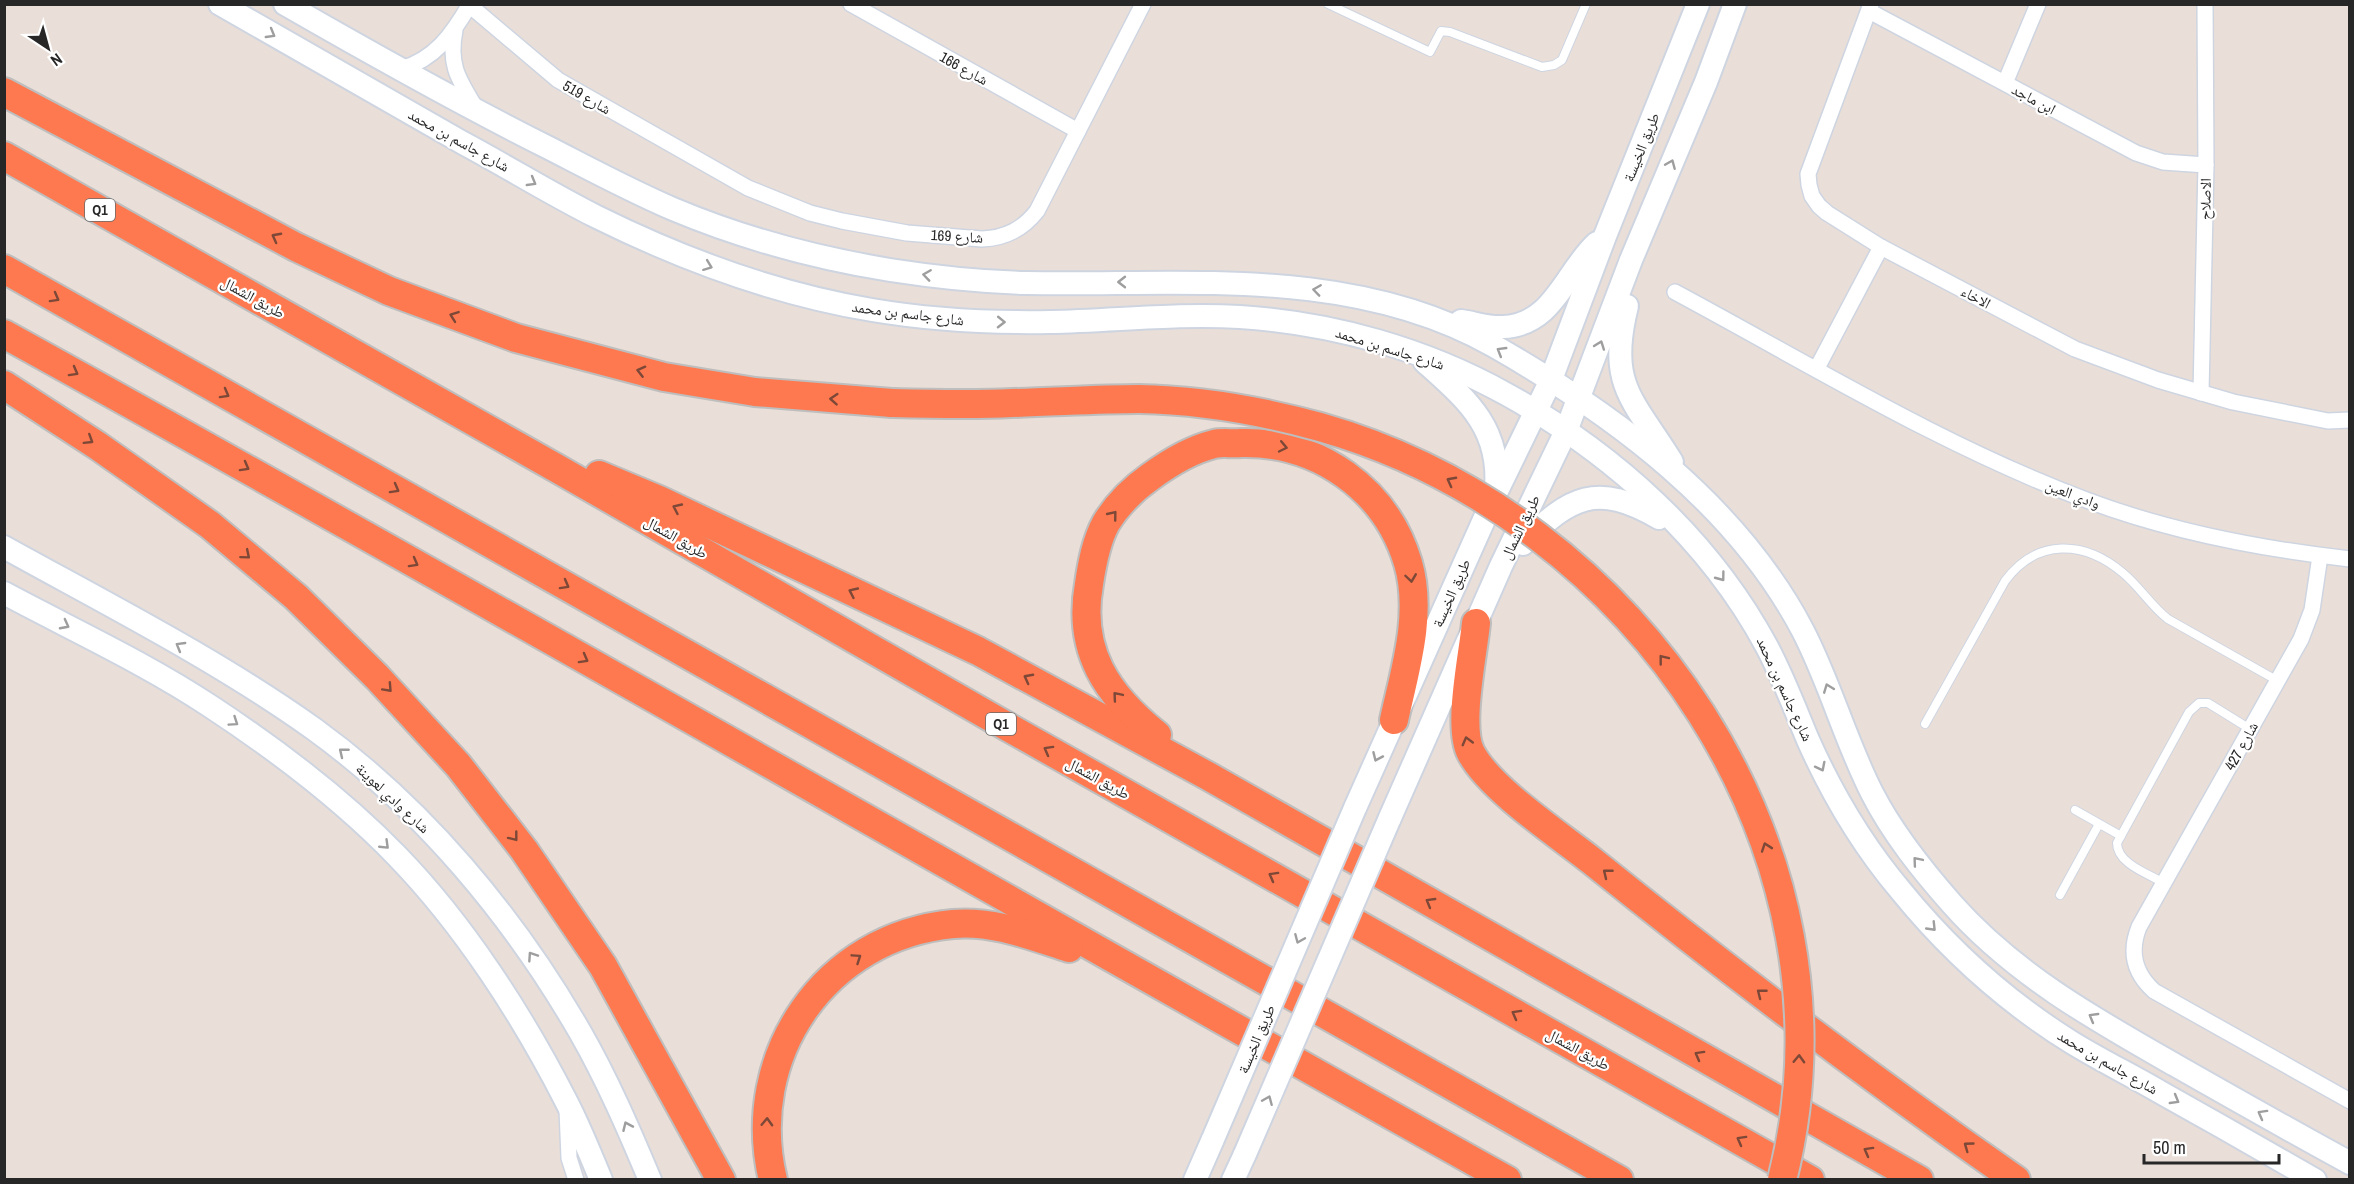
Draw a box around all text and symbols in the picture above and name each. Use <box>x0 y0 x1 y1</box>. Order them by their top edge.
north arrow <box>18 18 78 78</box>
one-way arrow <box>265 26 275 38</box>
street label: شارع 166 <box>936 46 992 90</box>
text: N <box>47 48 67 72</box>
street label: شارع 519 <box>559 75 615 119</box>
street label: ابن ماجد <box>2008 79 2060 119</box>
street label: شارع جاسم بن محمد <box>405 103 514 177</box>
street label: طريق الخيسة <box>1618 109 1664 185</box>
one-way arrow <box>1664 159 1676 170</box>
one-way arrow <box>526 174 536 186</box>
street label: الاصلاح <box>2194 178 2216 220</box>
road number: Q1 <box>85 199 115 221</box>
street label: شارع 169 <box>930 224 984 248</box>
one-way arrow <box>272 233 283 244</box>
one-way arrow <box>702 258 713 271</box>
one-way arrow <box>923 270 932 282</box>
street label: طريق الشمال <box>217 271 289 323</box>
one-way arrow <box>1118 276 1127 288</box>
street label: الاخاء <box>1957 280 1995 314</box>
one-way arrow <box>1312 285 1321 297</box>
one-way arrow <box>49 291 60 302</box>
street label: شارع جاسم بن محمد <box>851 296 965 330</box>
one-way arrow <box>450 311 461 323</box>
one-way arrow <box>997 315 1006 328</box>
street label: شارع جاسم بن محمد <box>1333 321 1447 375</box>
one-way arrow <box>1592 341 1605 351</box>
one-way arrow <box>1497 346 1507 358</box>
one-way arrow <box>68 365 78 376</box>
one-way arrow <box>636 366 646 379</box>
one-way arrow <box>219 387 229 398</box>
one-way arrow <box>829 393 839 406</box>
one-way arrow <box>82 432 93 443</box>
one-way arrow <box>1278 440 1288 453</box>
one-way arrow <box>239 460 249 471</box>
street label: وادي العين <box>2042 474 2103 516</box>
one-way arrow <box>1447 477 1457 488</box>
one-way arrow <box>389 482 399 494</box>
street label: طريق الشمال <box>1495 491 1545 563</box>
one-way arrow <box>672 504 683 516</box>
street label: طريق الشمال <box>641 510 712 564</box>
one-way arrow <box>1106 511 1117 522</box>
one-way arrow <box>239 548 250 559</box>
street label: طريق الخيسة <box>1427 555 1475 631</box>
one-way arrow <box>408 556 419 567</box>
one-way arrow <box>1714 570 1725 581</box>
one-way arrow <box>1404 573 1416 583</box>
one-way arrow <box>559 578 569 589</box>
one-way arrow <box>848 587 859 599</box>
one-way arrow <box>59 618 69 629</box>
street label: شارع جاسم بن محمد <box>1752 633 1818 745</box>
one-way arrow <box>175 642 186 653</box>
one-way arrow <box>578 651 588 663</box>
one-way arrow <box>1659 655 1670 666</box>
one-way arrow <box>1023 674 1034 685</box>
one-way arrow <box>380 681 391 692</box>
one-way arrow <box>1823 684 1835 695</box>
one-way arrow <box>1113 692 1124 703</box>
road number: Q1 <box>986 713 1016 735</box>
one-way arrow <box>227 715 238 726</box>
street label: شارع 427 <box>2219 718 2263 774</box>
one-way arrow <box>1462 736 1475 746</box>
one-way arrow <box>1044 746 1055 757</box>
one-way arrow <box>338 749 349 760</box>
one-way arrow <box>1372 751 1384 762</box>
street label: طريق الشمال <box>1062 752 1134 804</box>
street label: شارع وادي لعوينة <box>350 758 435 839</box>
one-way arrow <box>1814 761 1826 772</box>
one-way arrow <box>507 830 518 841</box>
one-way arrow <box>378 837 389 848</box>
one-way arrow <box>1761 842 1774 853</box>
one-way arrow <box>1913 857 1924 868</box>
one-way arrow <box>1603 870 1614 881</box>
one-way arrow <box>1269 872 1279 884</box>
one-way arrow <box>1425 898 1436 910</box>
one-way arrow <box>1925 920 1936 930</box>
one-way arrow <box>1294 932 1306 943</box>
one-way arrow <box>528 951 539 962</box>
one-way arrow <box>851 954 862 965</box>
one-way arrow <box>1757 989 1768 1000</box>
street label: طريق الخيسة <box>1232 1001 1280 1077</box>
one-way arrow <box>1512 1009 1522 1021</box>
one-way arrow <box>2089 1013 2099 1025</box>
street label: طريق الشمال <box>1542 1023 1614 1075</box>
street label: شارع جاسم بن محمد <box>2054 1025 2162 1099</box>
one-way arrow <box>1694 1051 1705 1062</box>
one-way arrow <box>1792 1055 1805 1064</box>
one-way arrow <box>2169 1093 2179 1104</box>
one-way arrow <box>1261 1096 1273 1107</box>
one-way arrow <box>2258 1110 2268 1121</box>
one-way arrow <box>761 1117 773 1126</box>
one-way arrow <box>622 1121 634 1132</box>
scale bar <box>2144 1127 2279 1165</box>
text: 50 m <box>2153 1135 2186 1160</box>
one-way arrow <box>1737 1136 1747 1148</box>
one-way arrow <box>1964 1142 1975 1153</box>
one-way arrow <box>1864 1147 1874 1158</box>

